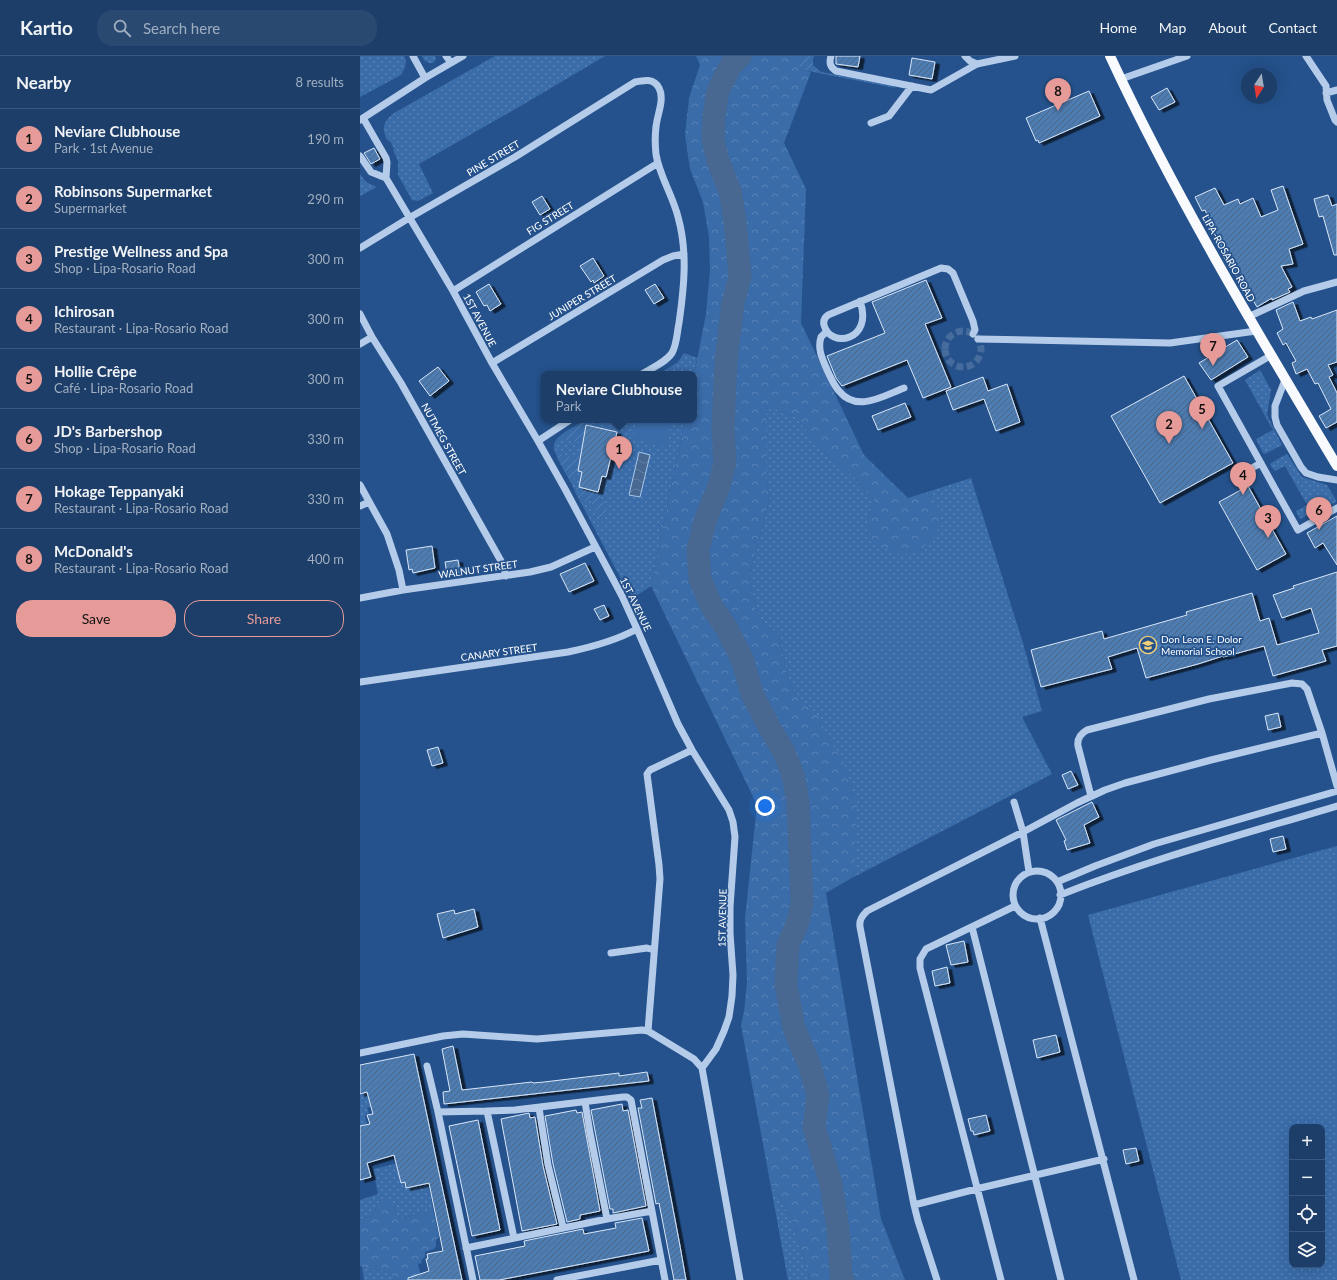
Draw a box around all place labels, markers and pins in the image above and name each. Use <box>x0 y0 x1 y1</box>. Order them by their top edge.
pin: 8 <box>1045 78 1071 111</box>
pin: 7 <box>1200 333 1226 366</box>
pin: 5 <box>1189 396 1215 429</box>
pin: 2 <box>1156 411 1182 444</box>
pin: 1 <box>606 436 632 469</box>
pin: 4 <box>1230 462 1256 495</box>
pin: 6 <box>1306 497 1332 530</box>
pin: 3 <box>1255 505 1281 538</box>
place label: Don Leon E. Dolor Memorial School <box>1161 633 1242 657</box>
school or university icon: Don Leon E. Dolor Memorial School <box>1138 635 1158 655</box>

